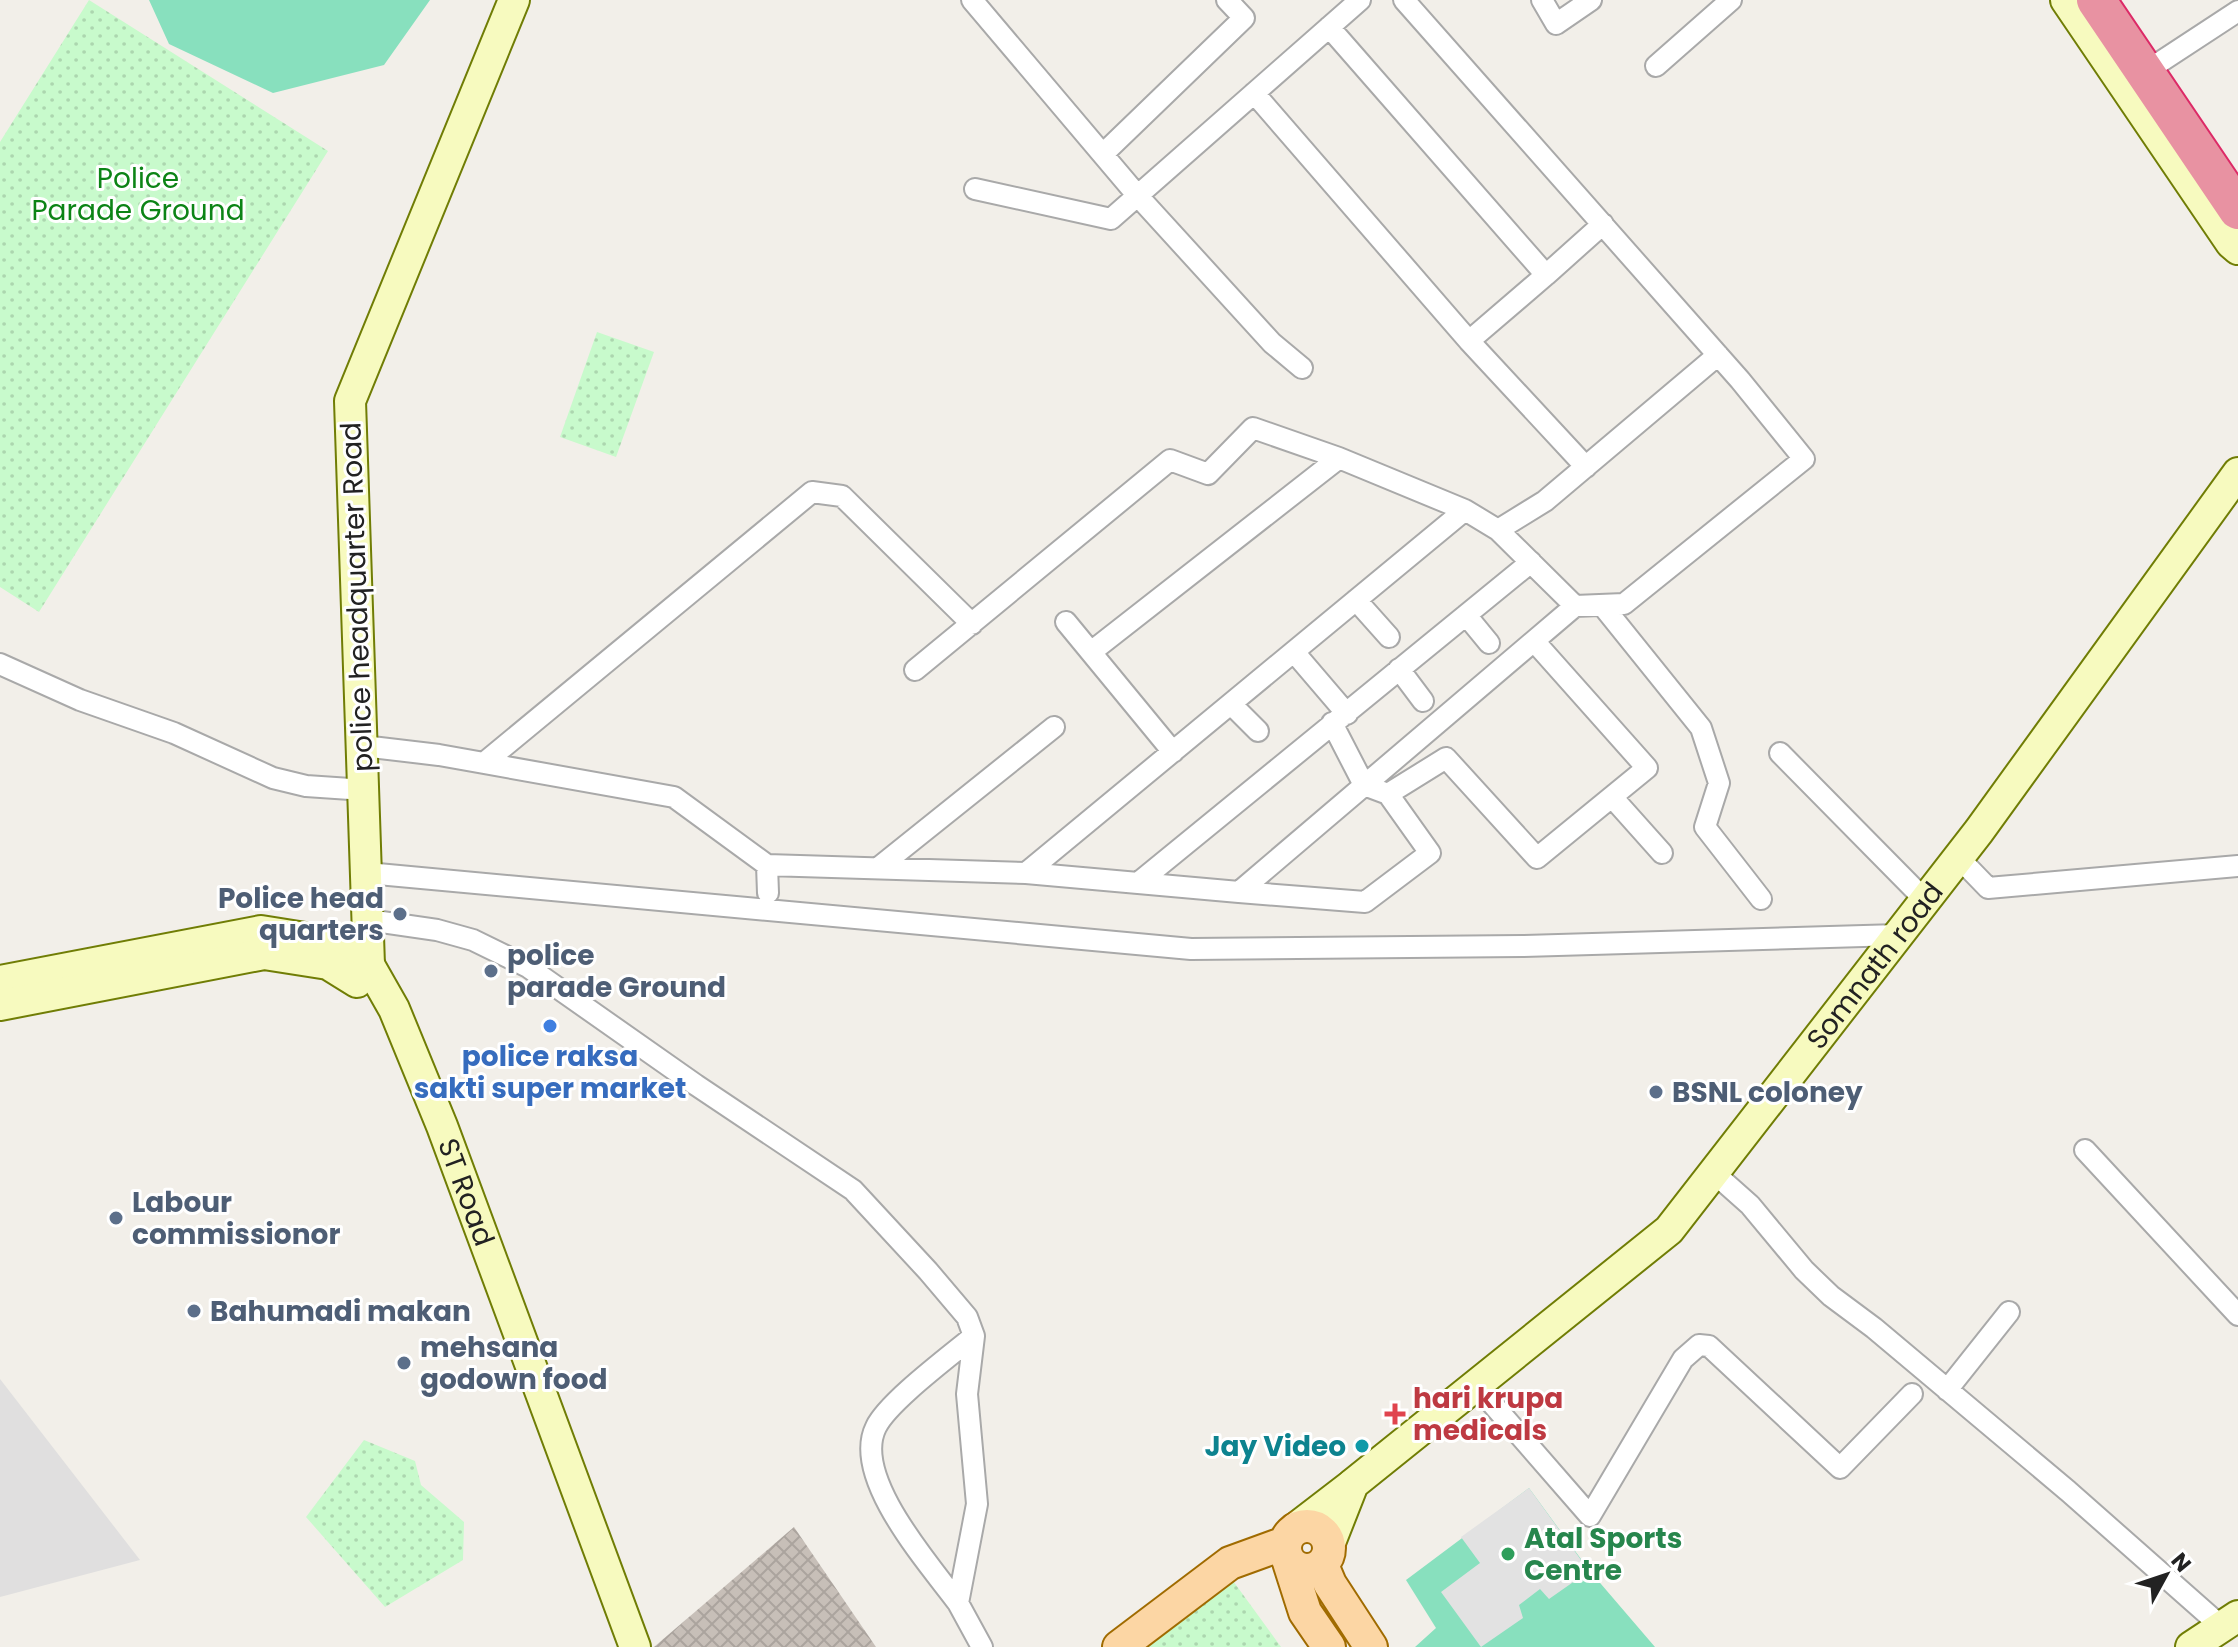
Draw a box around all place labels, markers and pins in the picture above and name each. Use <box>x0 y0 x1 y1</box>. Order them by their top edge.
place label: Police head quarters <box>218 879 384 950</box>
marker: Police head quarters <box>391 905 409 923</box>
place label: police parade Ground <box>507 936 726 1007</box>
marker: police parade Ground <box>482 962 500 980</box>
marker: police raksa sakti super market <box>541 1017 559 1035</box>
place label: police raksa sakti super market <box>414 1037 686 1108</box>
place label: BSNL coloney <box>1672 1073 1863 1112</box>
marker: BSNL coloney <box>1647 1083 1665 1101</box>
place label: Labour commissionor <box>132 1183 340 1254</box>
marker: Labour commissionor <box>107 1209 125 1227</box>
place label: Bahumadi makan <box>210 1292 471 1331</box>
marker: Bahumadi makan <box>185 1302 203 1320</box>
place label: mehsana godown food <box>420 1328 608 1399</box>
marker: mehsana godown food <box>395 1354 413 1372</box>
place label: hari krupa medicals <box>1413 1379 1563 1450</box>
marker: hari krupa medicals <box>1384 1403 1406 1425</box>
place label: Jay Video <box>1204 1427 1346 1466</box>
marker: Jay Video <box>1353 1437 1371 1455</box>
place label: Atal Sports Centre <box>1524 1519 1682 1590</box>
marker: Atal Sports Centre <box>1499 1545 1517 1563</box>

